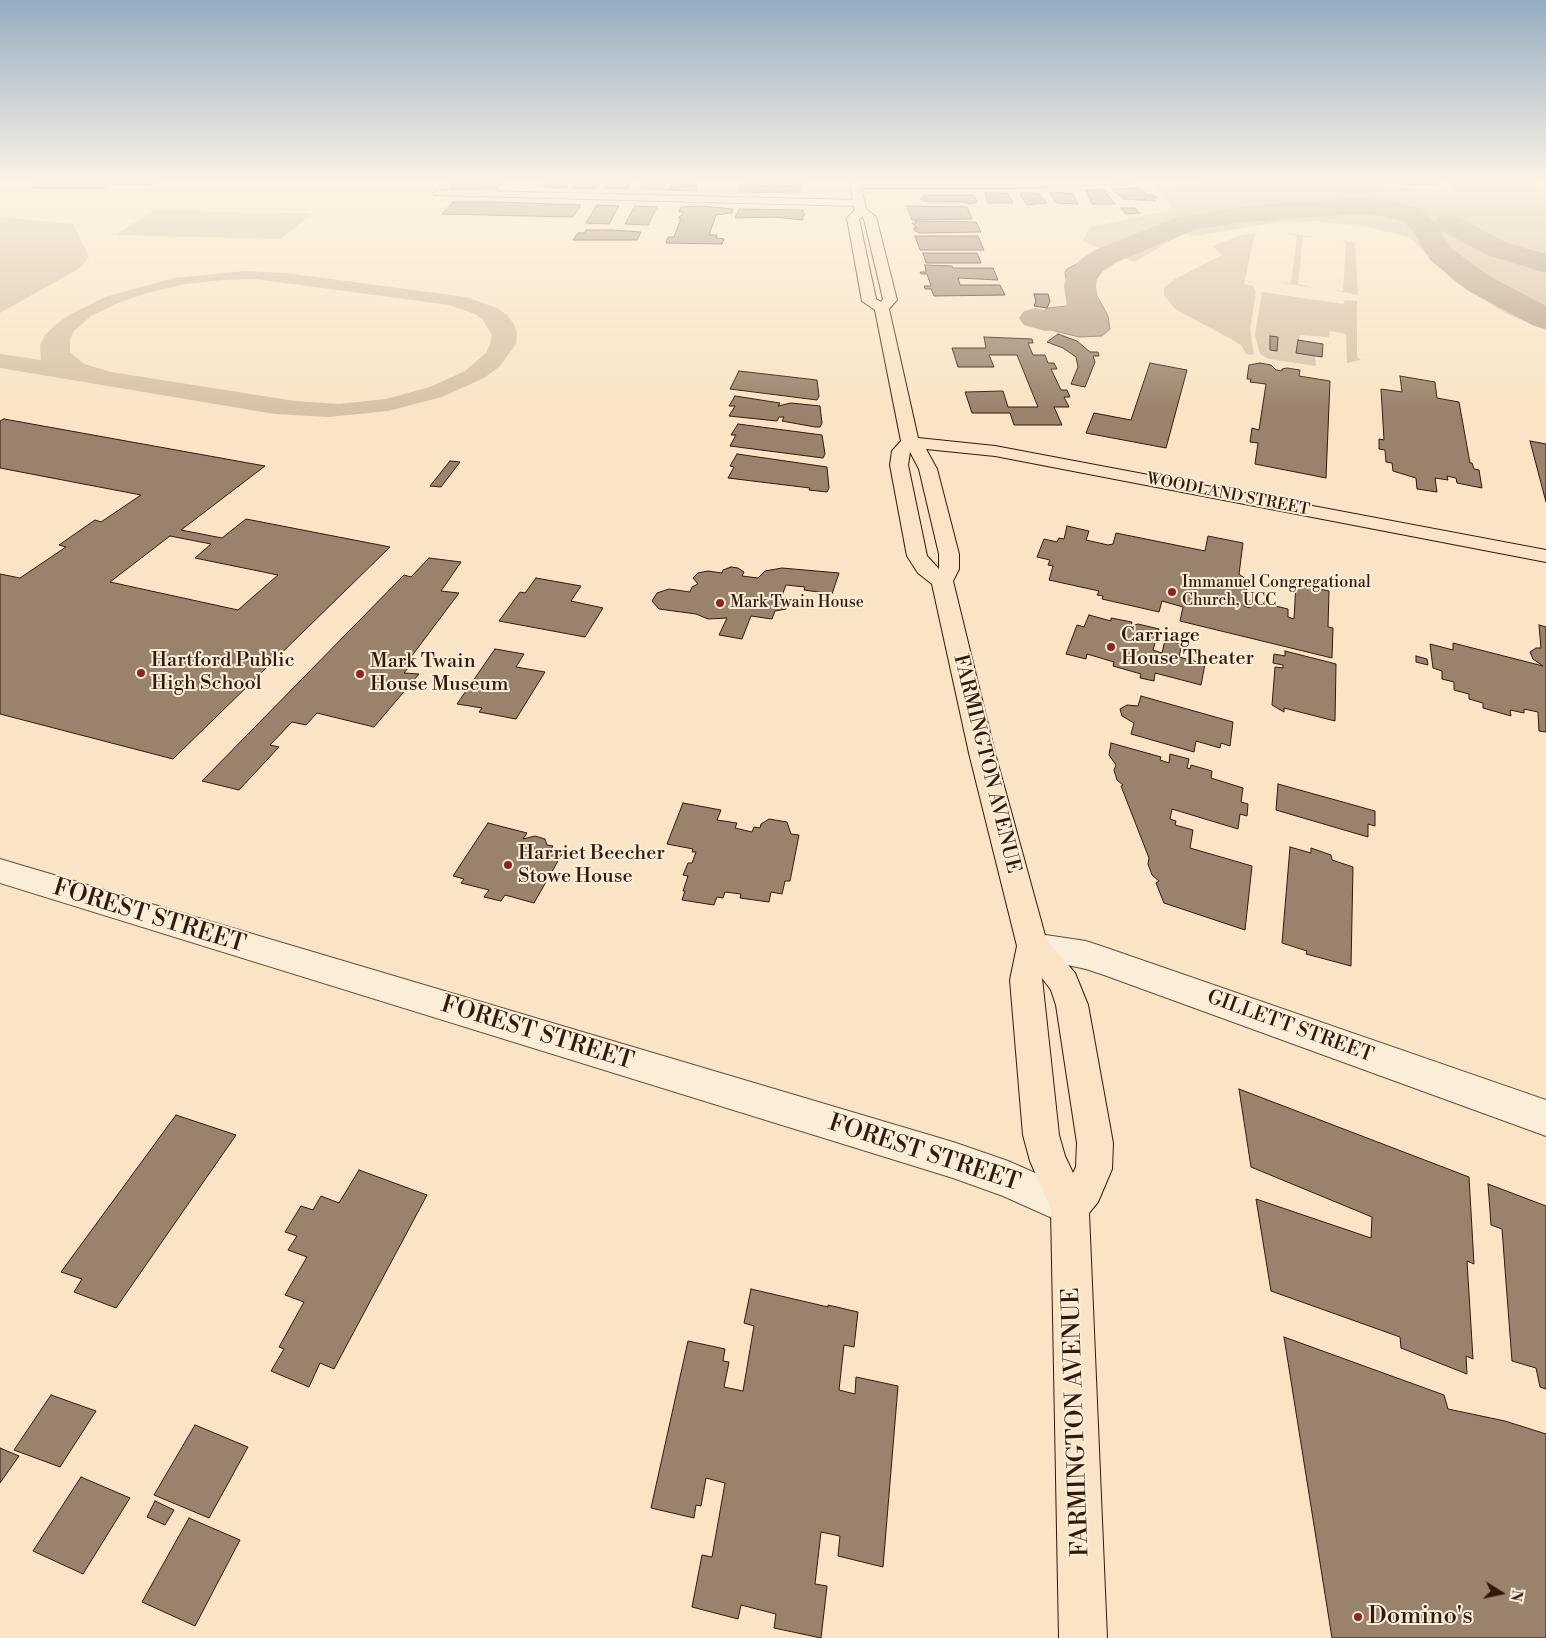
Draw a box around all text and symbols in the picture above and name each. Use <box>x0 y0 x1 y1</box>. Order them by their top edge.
street label: WOODLAND STREET <box>1145 470 1311 520</box>
place label: Immanuel Congregational Church, UCC <box>1182 573 1371 611</box>
marker: Immanuel Congregational Church, UCC <box>1166 586 1178 598</box>
place label: Mark Twain House <box>730 593 864 613</box>
marker: Mark Twain House <box>714 597 726 609</box>
place label: Carriage House Theater <box>1121 624 1254 671</box>
marker: Carriage House Theater <box>1105 641 1117 653</box>
place label: Hartford Public High School <box>151 649 295 696</box>
place label: Mark Twain House Museum <box>370 650 508 697</box>
street label: FARMINGTON AVENUE <box>947 652 1025 876</box>
marker: Hartford Public High School <box>135 667 147 679</box>
marker: Mark Twain House Museum <box>354 668 366 680</box>
place label: Harriet Beecher Stowe House <box>518 842 665 889</box>
marker: Harriet Beecher Stowe House <box>502 859 514 871</box>
street label: FOREST STREET <box>49 874 249 960</box>
street label: GILLETT STREET <box>1204 986 1376 1068</box>
street label: FOREST STREET <box>437 991 637 1077</box>
street label: FOREST STREET <box>824 1109 1024 1199</box>
street label: FARMINGTON AVENUE <box>1058 1287 1096 1557</box>
north arrow <box>1476 1568 1526 1618</box>
text: N <box>1506 1589 1526 1603</box>
place label: Domino's <box>1368 1603 1473 1631</box>
marker: Domino's <box>1352 1611 1364 1623</box>

